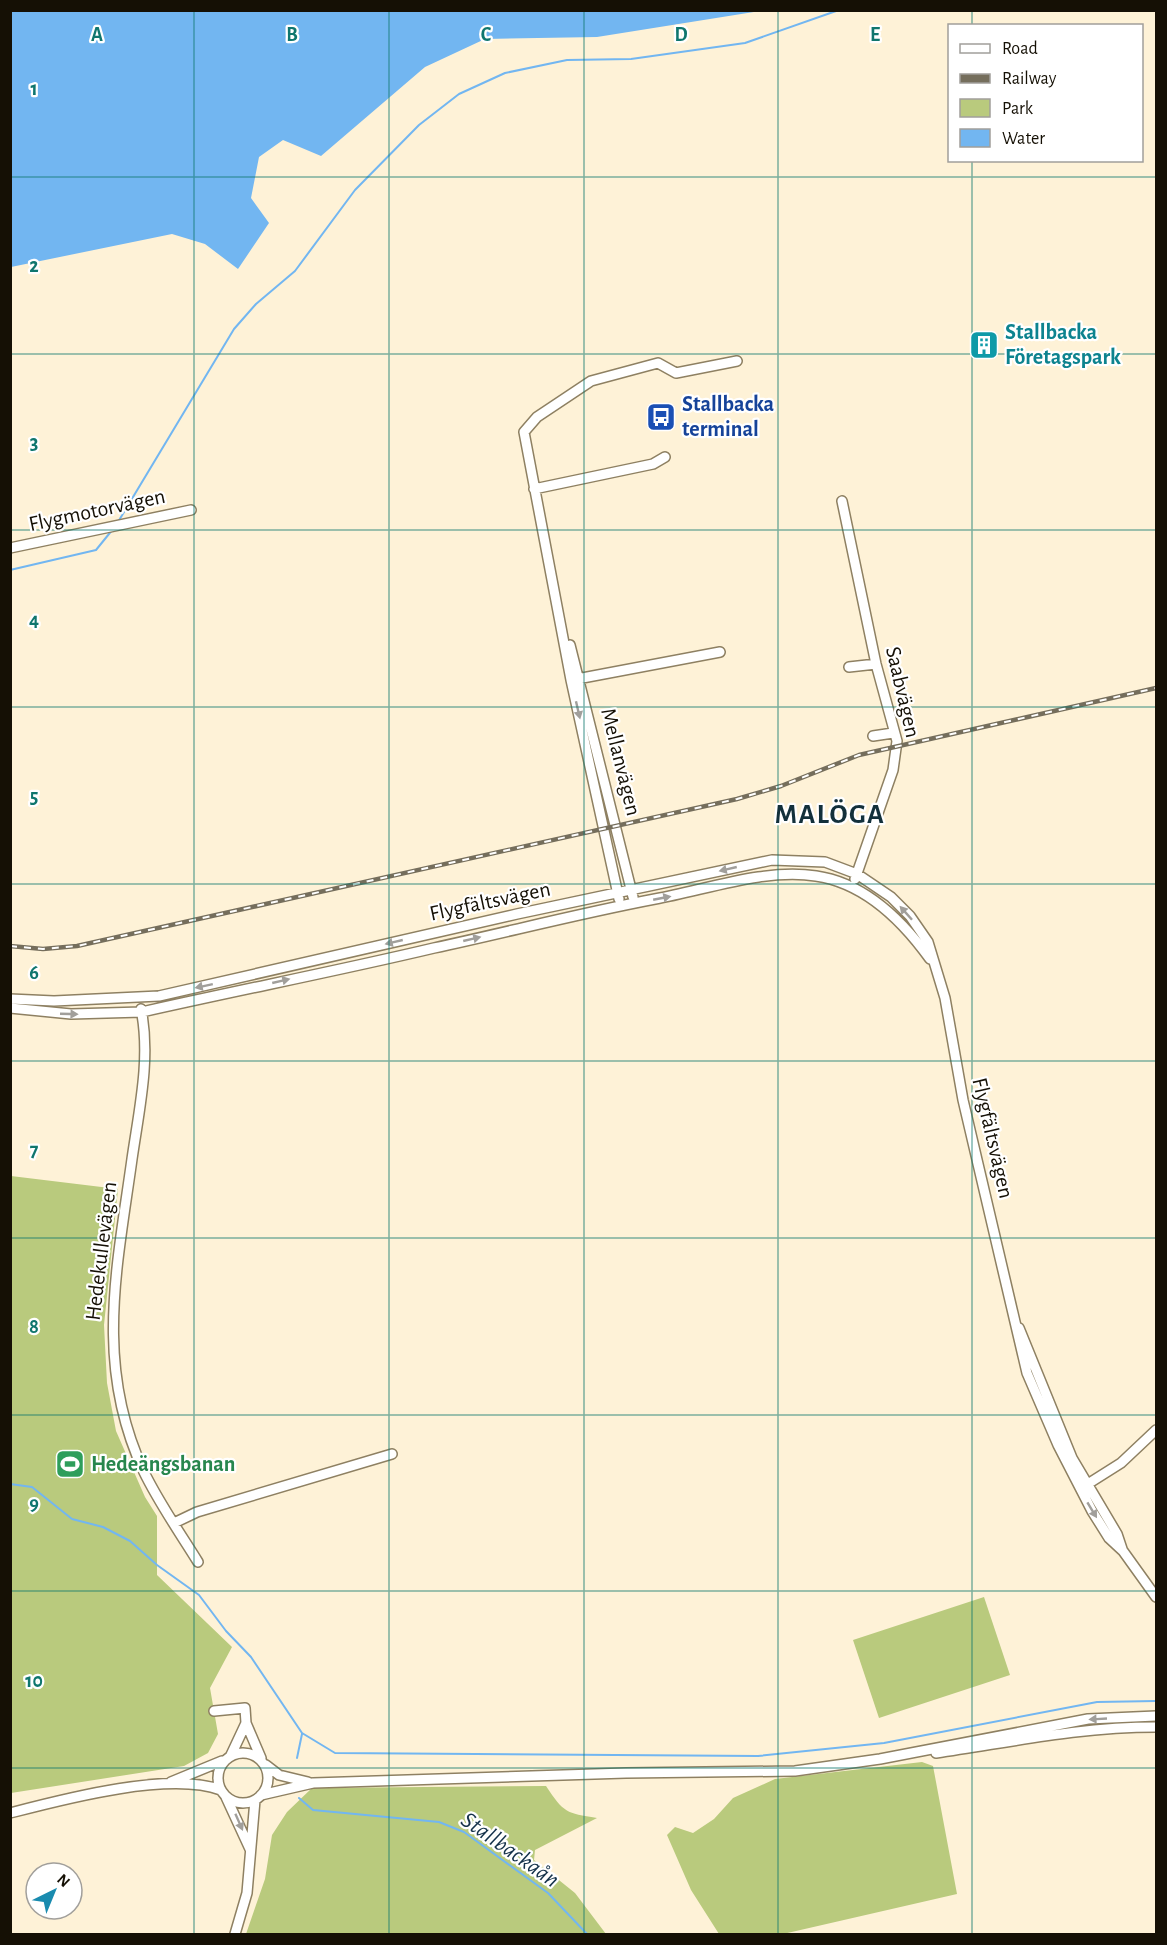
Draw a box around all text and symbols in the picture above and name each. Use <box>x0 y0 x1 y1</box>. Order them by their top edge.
legend <box>948 24 1143 162</box>
text: A <box>91 25 103 45</box>
text: B <box>286 25 298 45</box>
text: C <box>481 25 492 45</box>
text: D <box>674 25 688 45</box>
text: E <box>870 25 880 45</box>
text: Road <box>1002 40 1038 58</box>
text: Railway <box>1002 70 1057 88</box>
text: 1 <box>30 79 38 99</box>
text: Park <box>1002 100 1034 118</box>
text: Water <box>1002 130 1045 148</box>
text: 2 <box>29 256 39 276</box>
place label: Stallbacka Företagspark <box>1005 321 1121 368</box>
building icon: Stallbacka Företagspark <box>968 329 1000 361</box>
place label: Stallbacka terminal <box>682 393 775 440</box>
bus stop icon: Stallbacka terminal <box>645 401 677 433</box>
text: 3 <box>30 433 38 453</box>
street label: Flygmotorvägen <box>27 485 167 535</box>
text: 4 <box>29 610 39 630</box>
street label: Saabvägen <box>882 644 924 740</box>
one-way arrow <box>574 701 584 719</box>
street label: Mellanvägen <box>597 706 645 818</box>
text: 5 <box>30 787 38 807</box>
district label: MALÖGA <box>775 799 885 829</box>
one-way arrow <box>719 864 738 874</box>
street label: Flygfältsvägen <box>428 877 552 925</box>
one-way arrow <box>653 893 672 902</box>
one-way arrow <box>900 906 913 921</box>
one-way arrow <box>462 934 481 944</box>
one-way arrow <box>385 937 404 947</box>
text: 6 <box>29 963 39 983</box>
one-way arrow <box>272 976 291 985</box>
one-way arrow <box>195 982 214 991</box>
one-way arrow <box>59 1009 78 1018</box>
street label: Flygfältsvägen <box>968 1076 1018 1200</box>
text: 7 <box>30 1140 39 1160</box>
street label: Hedekullevägen <box>82 1180 120 1322</box>
text: 8 <box>29 1317 39 1337</box>
sports icon: Hedeängsbanan <box>54 1448 86 1480</box>
place label: Hedeängsbanan <box>91 1453 235 1475</box>
text: 9 <box>29 1494 39 1514</box>
one-way arrow <box>1087 1502 1098 1518</box>
text: 10 <box>25 1671 43 1691</box>
one-way arrow <box>1089 1714 1108 1723</box>
water label: Stallbackaån <box>457 1808 563 1892</box>
one-way arrow <box>234 1814 244 1832</box>
north arrow <box>24 1861 84 1921</box>
text: N <box>54 1871 73 1890</box>

